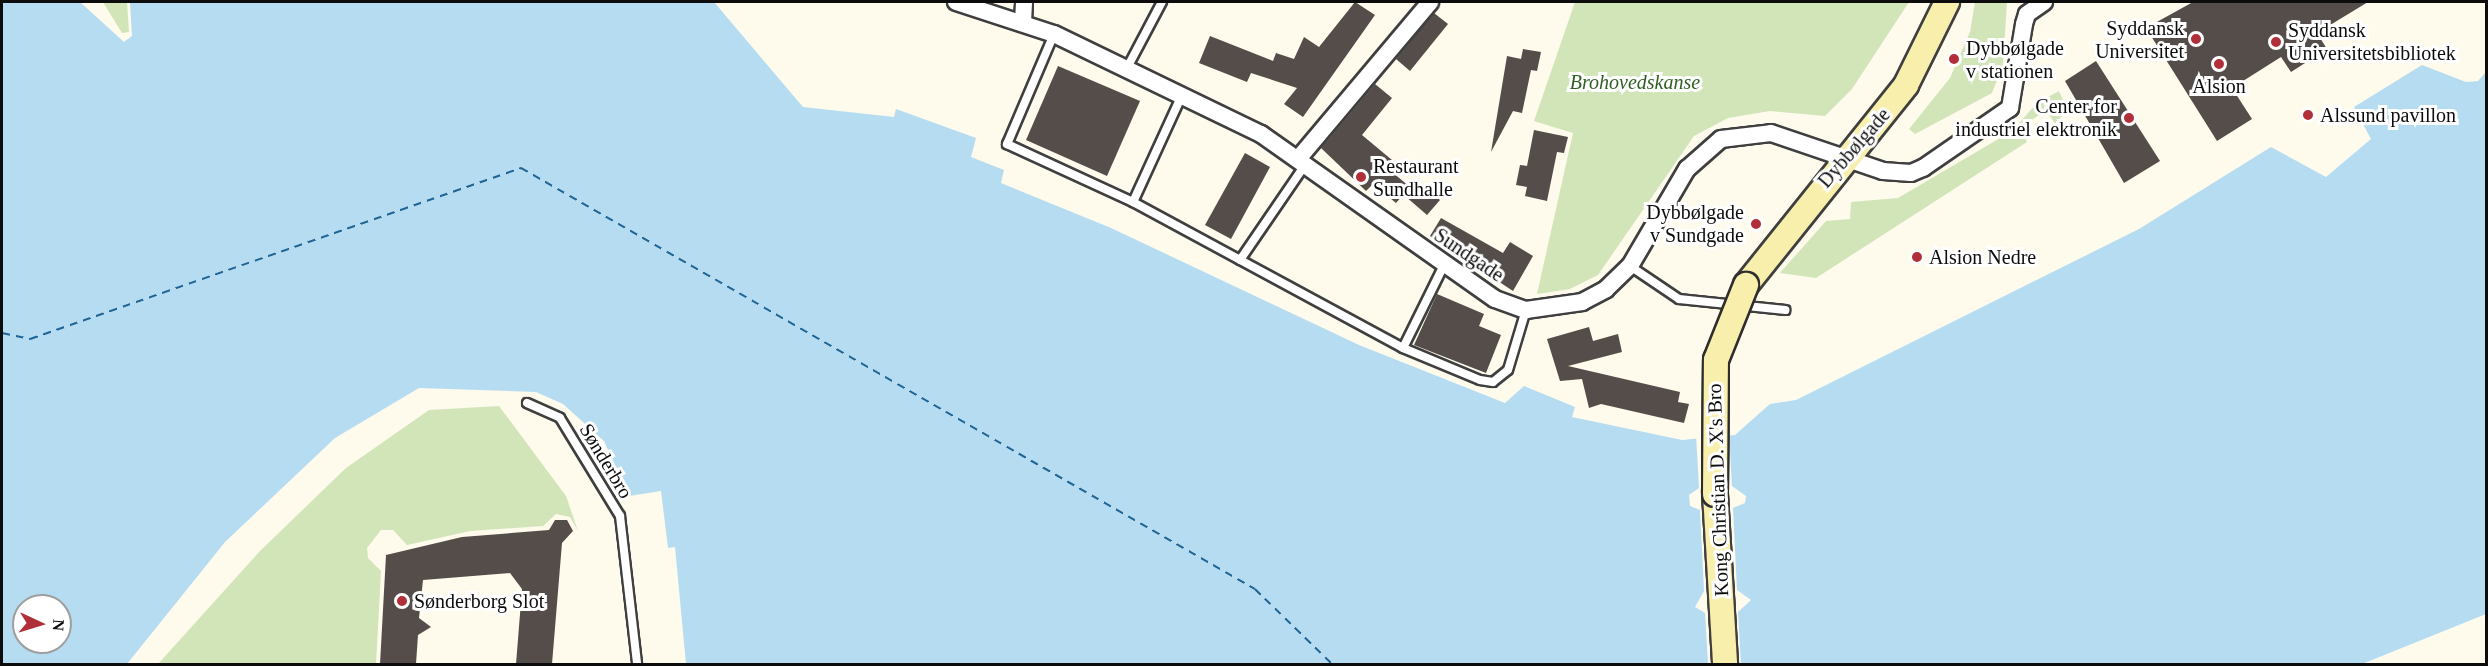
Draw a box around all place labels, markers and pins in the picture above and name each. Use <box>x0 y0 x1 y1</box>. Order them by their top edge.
place label: Syddansk Universitet <box>2095 16 2184 63</box>
place label: Syddansk Universitetsbibliotek <box>2288 19 2456 66</box>
marker: Syddansk Universitet <box>2189 32 2203 46</box>
marker: Syddansk Universitetsbibliotek <box>2269 35 2283 49</box>
place label: Dybbølgade v stationen <box>1966 36 2064 83</box>
marker: Dybbølgade v stationen <box>1947 52 1961 66</box>
marker: Alsion <box>2212 57 2226 71</box>
place label: Alsion <box>2192 74 2246 98</box>
place label: Center for industriel elektronik <box>1955 94 2117 141</box>
place label: Alssund pavillon <box>2320 103 2456 127</box>
marker: Alssund pavillon <box>2301 108 2315 122</box>
marker: Center for industriel elektronik <box>2122 111 2136 125</box>
place label: Restaurant Sundhalle <box>1373 154 1459 201</box>
marker: Restaurant Sundhalle <box>1354 170 1368 184</box>
place label: Dybbølgade v Sundgade <box>1646 201 1744 248</box>
marker: Dybbølgade v Sundgade <box>1749 217 1763 231</box>
place label: Alsion Nedre <box>1929 245 2036 269</box>
marker: Alsion Nedre <box>1910 250 1924 264</box>
place label: Sønderborg Slot <box>414 589 544 613</box>
marker: Sønderborg Slot <box>395 594 409 608</box>

